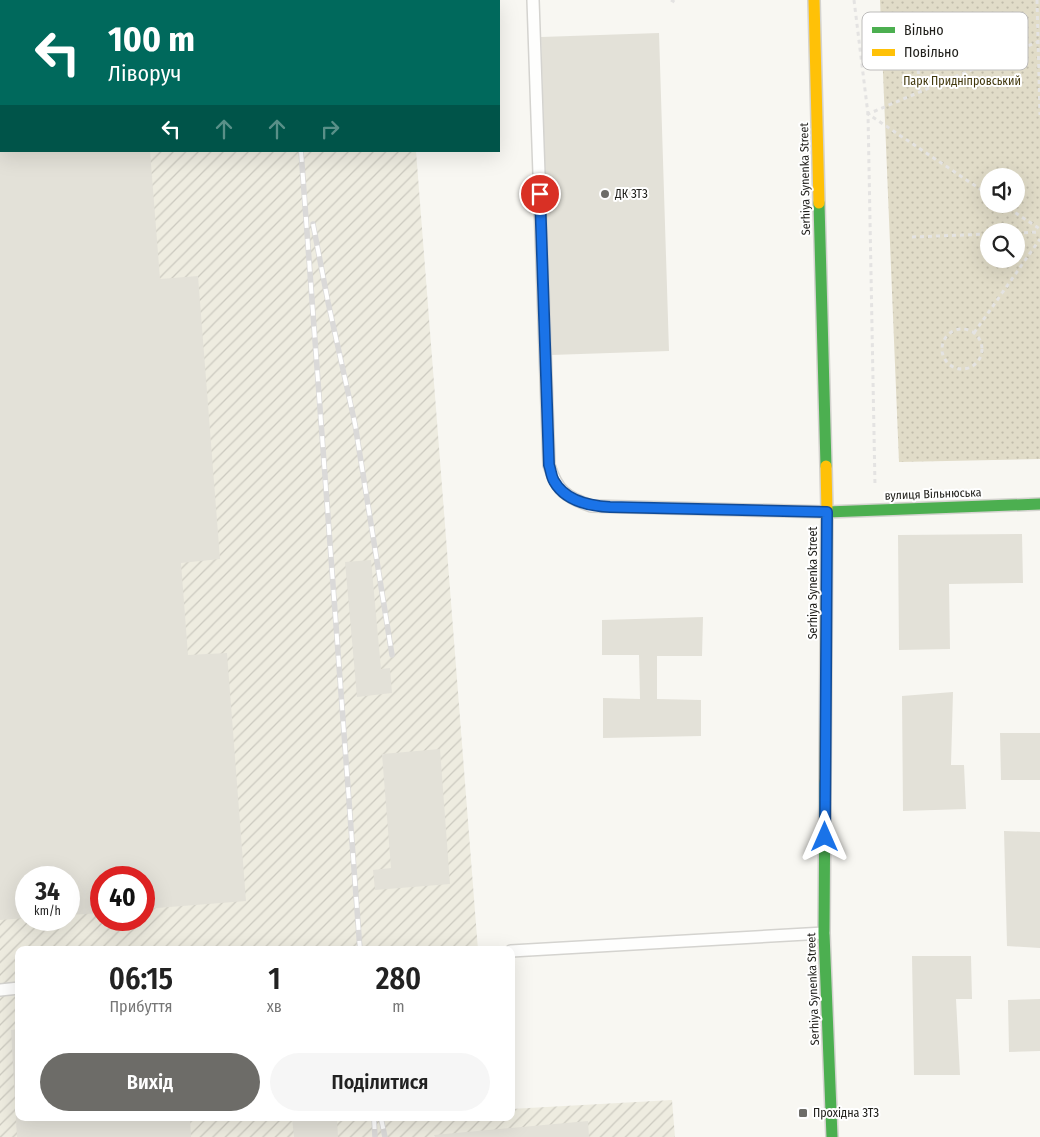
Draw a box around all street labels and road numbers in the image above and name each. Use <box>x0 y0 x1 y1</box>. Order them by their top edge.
street label: Serhiya Synenka Street <box>797 122 813 235</box>
street label: вулиця Вільнюська <box>884 485 982 503</box>
street label: Serhiya Synenka Street <box>806 527 820 639</box>
street label: Serhiya Synenka Street <box>804 932 822 1046</box>

